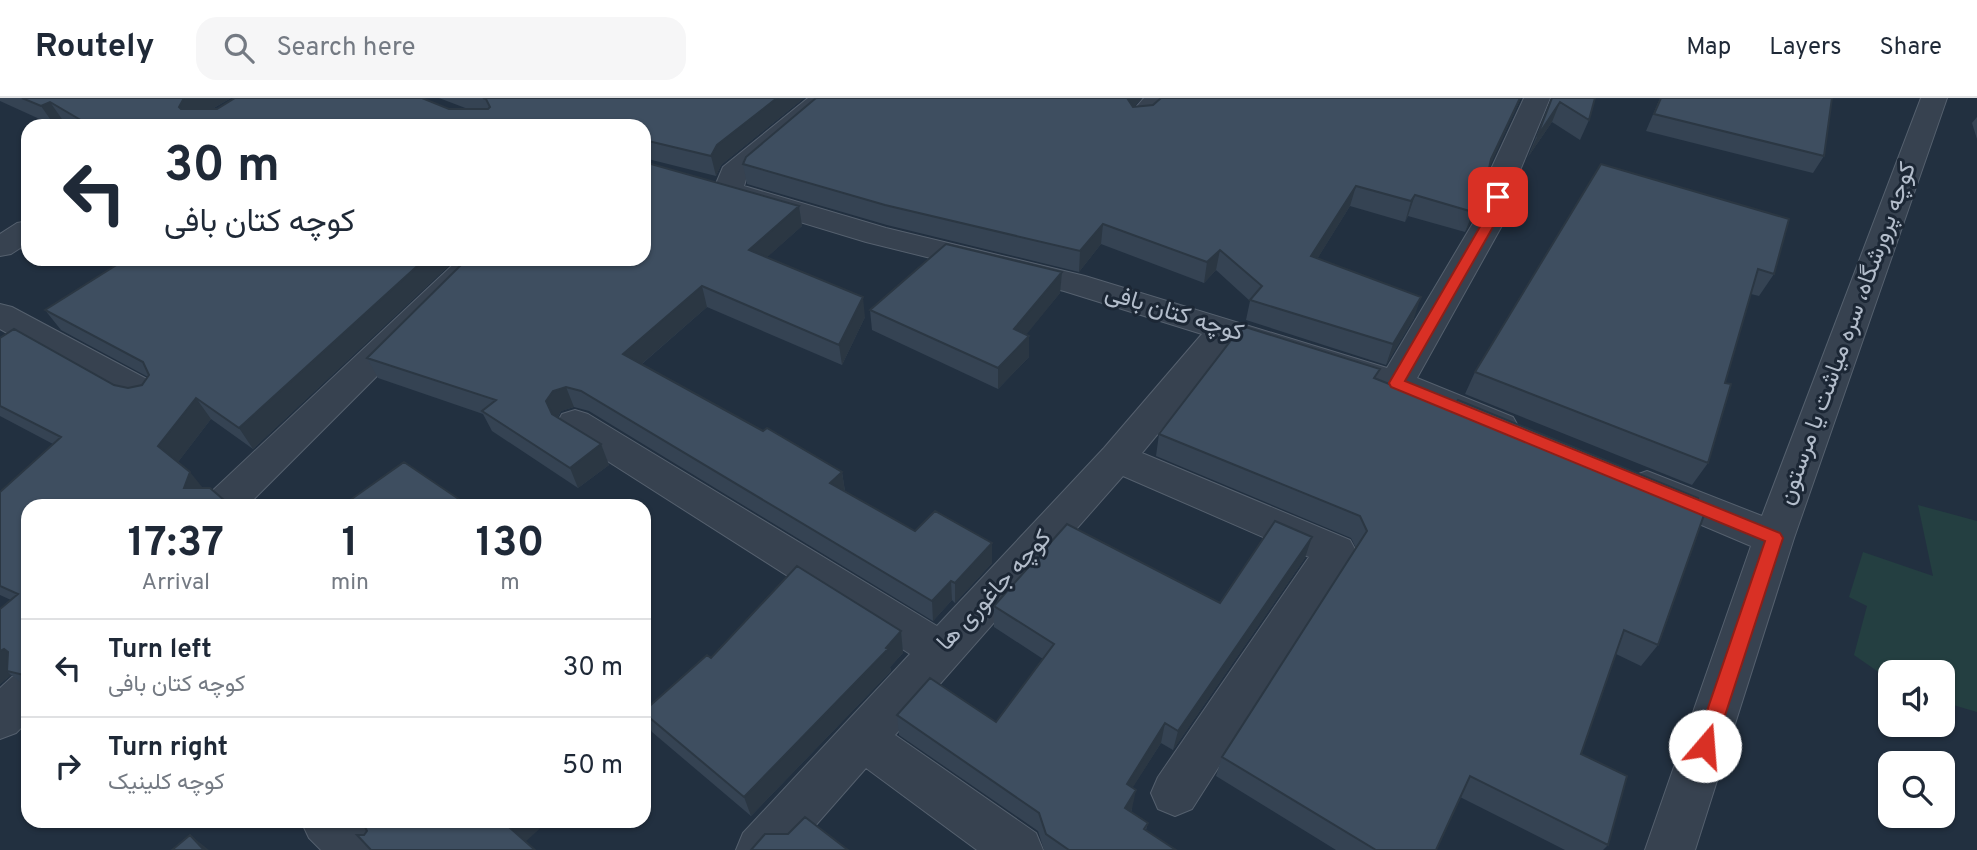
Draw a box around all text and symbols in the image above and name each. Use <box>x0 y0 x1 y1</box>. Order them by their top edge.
search box <box>196 17 686 80</box>
text: Routely <box>35 27 154 69</box>
icon: search <box>220 29 258 67</box>
text: Search here <box>276 32 415 65</box>
text: Map <box>1686 33 1731 63</box>
text: Layers <box>1769 33 1841 63</box>
text: Share <box>1879 33 1942 63</box>
text: 30 m <box>164 137 280 199</box>
icon: left <box>49 147 140 238</box>
street label: کوچه پرورشگاه، سره میاشت یا مرستون <box>1772 159 1924 509</box>
pin <box>1468 167 1528 227</box>
icon: arrive <box>1479 178 1517 216</box>
text: کوچه کتان بافی <box>164 203 355 243</box>
street label: کوچه کتان بافی <box>1101 279 1247 349</box>
text: 17:37 <box>128 518 224 571</box>
text: 1 <box>341 518 358 571</box>
text: 130 <box>476 518 544 571</box>
street label: کوچه جاغوری ها <box>931 524 1059 658</box>
text: Arrival <box>142 569 210 598</box>
text: min <box>331 569 369 598</box>
text: m <box>500 569 520 598</box>
text: Turn left <box>108 634 212 667</box>
icon: left <box>49 649 87 687</box>
text: 30 m <box>563 652 623 685</box>
map controls <box>1878 660 1955 828</box>
button: sound <box>1878 660 1955 737</box>
text: کوچه کتان بافی <box>108 671 245 700</box>
position arrow <box>1668 709 1742 783</box>
text: Turn right <box>108 732 228 765</box>
icon: right <box>49 747 87 785</box>
text: 50 m <box>562 750 623 783</box>
button: search <box>1878 751 1955 828</box>
text: کوچه کلینیک <box>108 769 225 798</box>

